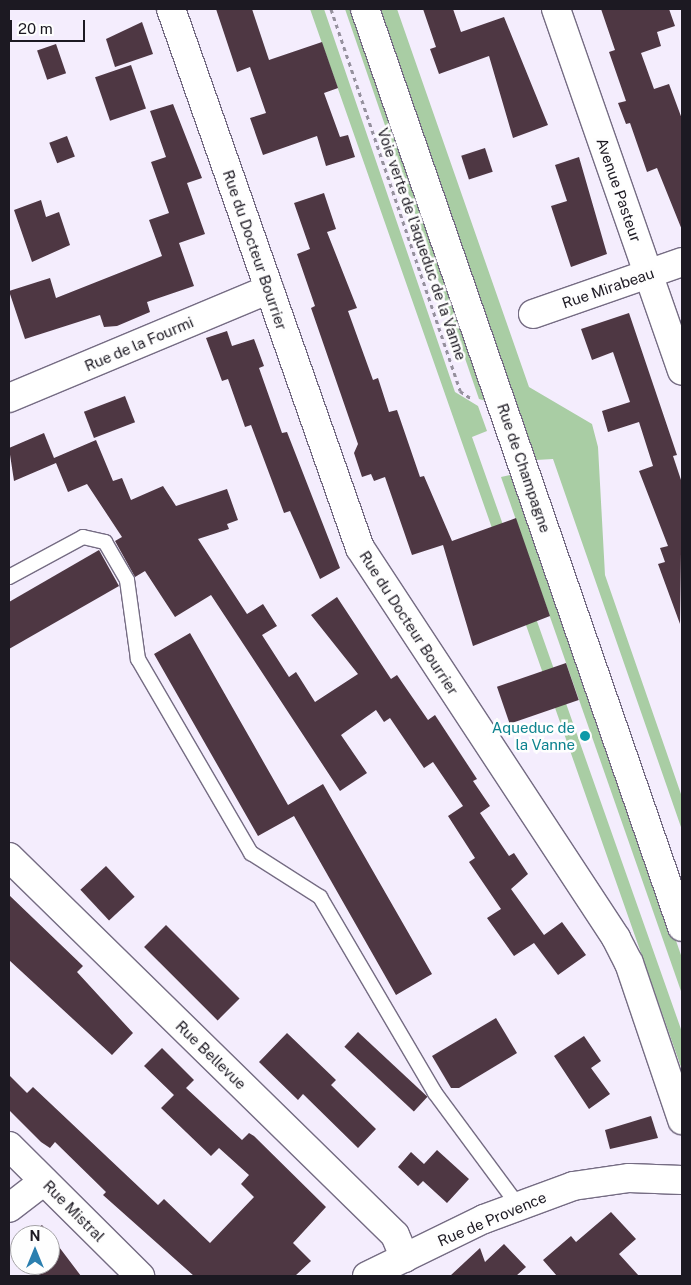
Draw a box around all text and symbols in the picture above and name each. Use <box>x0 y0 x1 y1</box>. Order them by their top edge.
scale bar <box>12 10 88 42</box>
text: 20 m <box>18 20 53 37</box>
street label: Voie verte de l'aqueduc de la Vanne <box>373 125 471 363</box>
street label: Avenue Pasteur <box>593 136 645 244</box>
street label: Rue du Docteur Bourrier <box>219 167 291 333</box>
street label: Rue Mirabeau <box>560 264 656 312</box>
street label: Rue de la Fourmi <box>82 313 196 375</box>
street label: Rue de Champagne <box>493 401 555 535</box>
street label: Rue du Docteur Bourrier <box>356 547 462 699</box>
place label: Aqueduc de la Vanne <box>492 718 575 753</box>
marker: Aqueduc de la Vanne <box>579 730 591 742</box>
street label: Rue Bellevue <box>172 1017 250 1093</box>
street label: Rue Mistral <box>40 1177 108 1245</box>
street label: Rue de Provence <box>435 1188 549 1250</box>
north arrow <box>10 1225 60 1275</box>
text: N <box>30 1228 40 1244</box>

